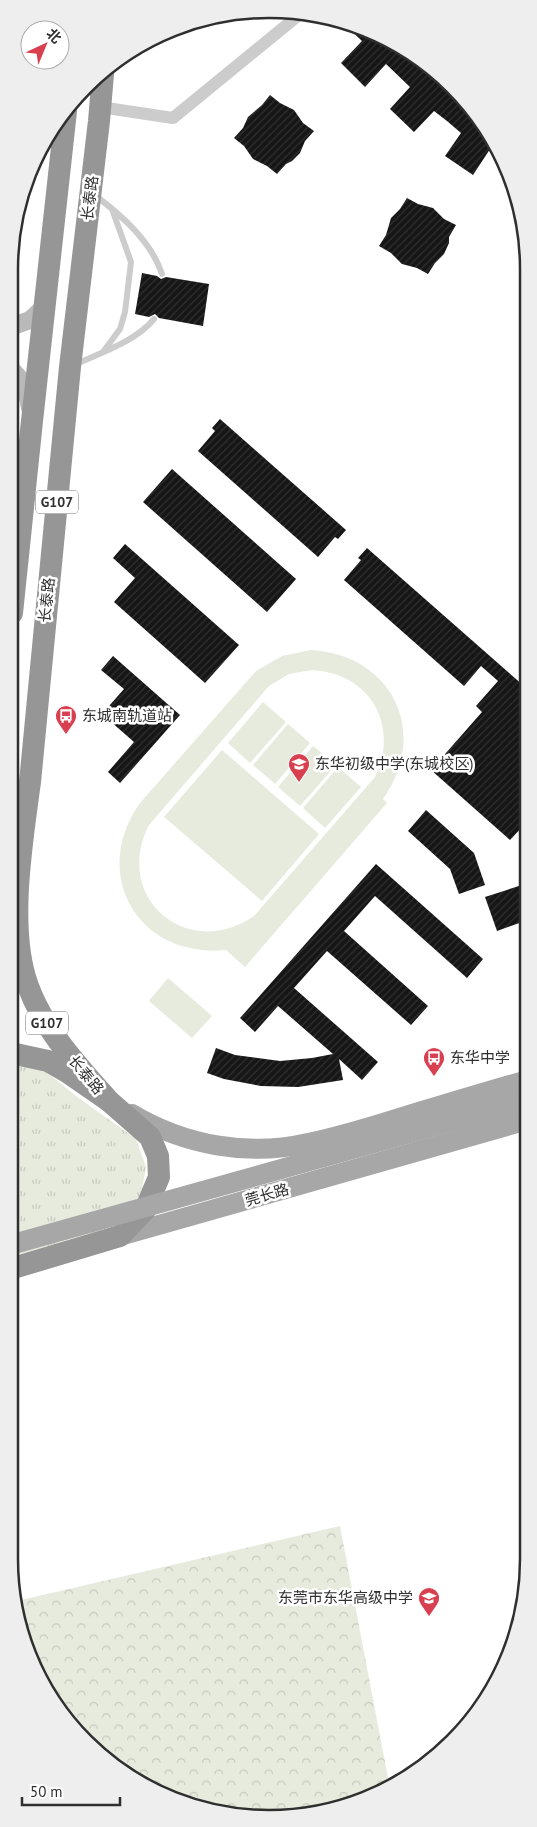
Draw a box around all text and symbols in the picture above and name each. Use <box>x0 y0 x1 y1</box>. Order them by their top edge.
north arrow <box>20 20 70 70</box>
text: 北 <box>43 24 65 47</box>
street label: 长泰路 <box>77 174 102 221</box>
road number: G107 <box>36 491 78 514</box>
street label: 长泰路 <box>35 577 58 623</box>
bus stop icon: 东城南轨道站 <box>54 704 78 735</box>
place label: 东城南轨道站 <box>82 706 172 725</box>
school or university icon: 东华初级中学(东城校区) <box>287 752 311 783</box>
place label: 东华初级中学(东城校区) <box>315 754 473 773</box>
road number: G107 <box>26 1011 68 1034</box>
bus stop icon: 东华中学 <box>422 1046 446 1077</box>
place label: 东华中学 <box>450 1048 510 1067</box>
street label: 长泰路 <box>65 1051 108 1098</box>
street label: 莞长路 <box>243 1179 291 1210</box>
school or university icon: 东莞市东华高级中学 <box>417 1586 441 1617</box>
place label: 东莞市东华高级中学 <box>278 1588 413 1607</box>
scale bar <box>22 1774 120 1806</box>
text: 50 m <box>30 1782 63 1801</box>

